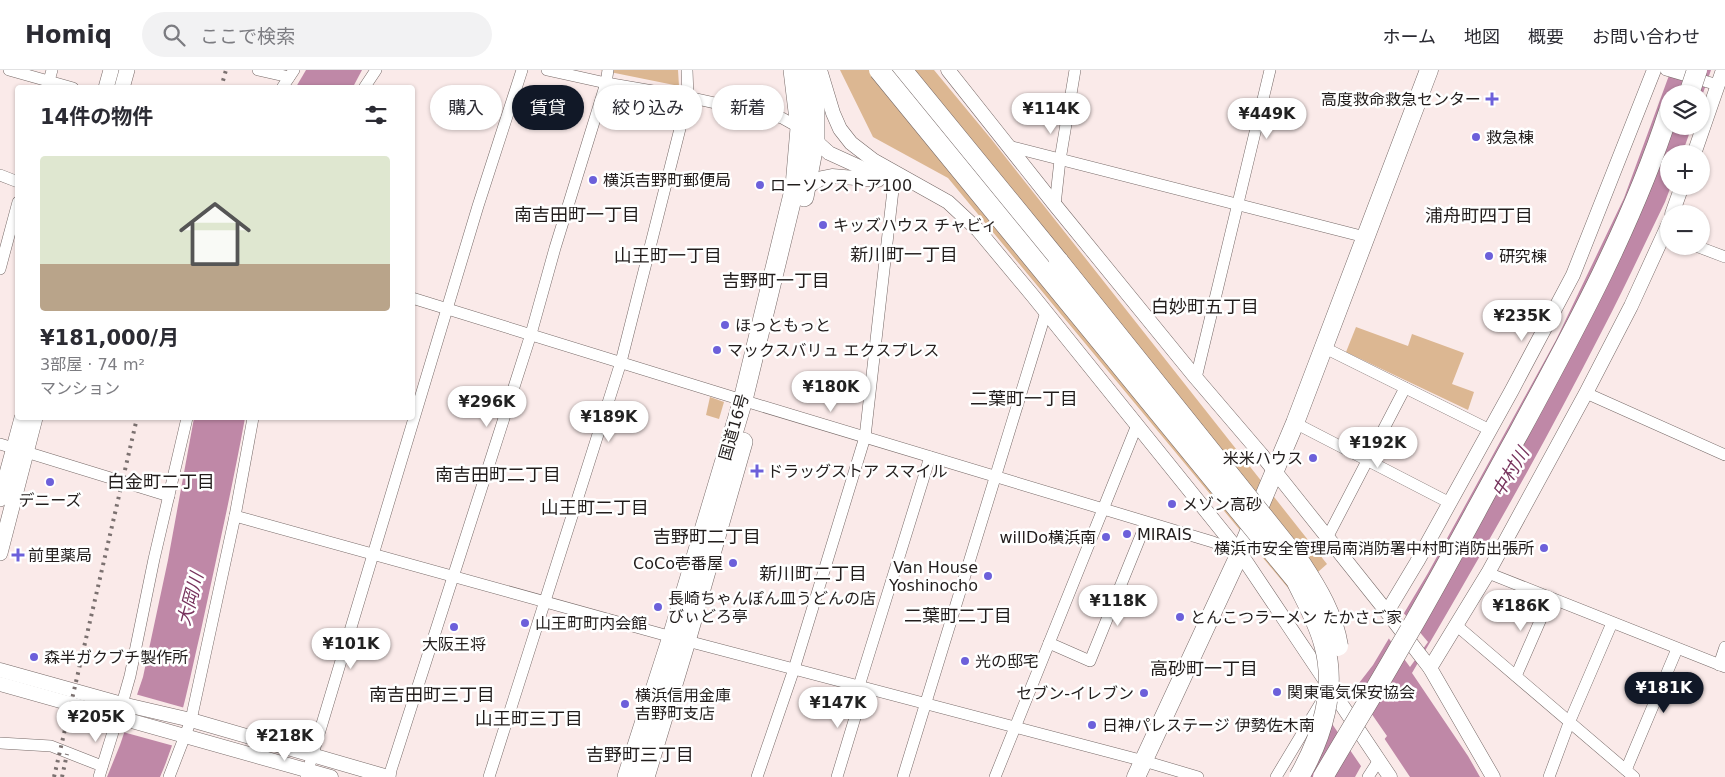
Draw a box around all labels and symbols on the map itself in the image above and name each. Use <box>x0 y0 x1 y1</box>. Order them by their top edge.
place label: 高度救命救急センター <box>1321 90 1481 109</box>
pin: ¥114K <box>1016 92 1086 135</box>
marker: 高度救命救急センター <box>1485 92 1499 106</box>
pin: ¥449K <box>1232 98 1302 140</box>
place label: 救急棟 <box>1486 128 1534 147</box>
marker: 救急棟 <box>1470 131 1482 143</box>
place label: 横浜吉野町郵便局 <box>603 171 731 190</box>
marker: 横浜吉野町郵便局 <box>587 174 599 186</box>
place label: ローソンストア100 <box>770 176 912 195</box>
marker: ローソンストア100 <box>754 179 766 191</box>
district label: 南吉田町一丁目 <box>514 204 640 225</box>
district label: 浦舟町四丁目 <box>1425 205 1533 226</box>
place label: キッズハウス チャビィ <box>833 216 998 235</box>
marker: キッズハウス チャビィ <box>817 219 829 231</box>
district label: 新川町一丁目 <box>850 244 958 265</box>
district label: 山王町一丁目 <box>614 245 722 266</box>
place label: 研究棟 <box>1499 247 1547 266</box>
marker: 研究棟 <box>1483 250 1495 262</box>
district label: 吉野町一丁目 <box>722 270 830 291</box>
district label: 白妙町五丁目 <box>1151 296 1259 317</box>
pin: ¥235K <box>1487 300 1557 342</box>
place label: ほっともっと <box>735 316 831 335</box>
marker: ほっともっと <box>719 319 731 331</box>
place label: マックスバリュ エクスプレス <box>727 341 939 360</box>
marker: マックスバリュ エクスプレス <box>711 344 723 356</box>
pin: ¥180K <box>796 370 866 413</box>
pin: ¥296K <box>452 386 522 428</box>
district label: 二葉町一丁目 <box>970 388 1078 409</box>
street label: 国道16号 <box>715 392 753 462</box>
pin: ¥189K <box>574 400 644 443</box>
pin: ¥192K <box>1343 426 1413 469</box>
water label: 中村川 <box>1487 442 1534 501</box>
place label: 米米ハウス <box>1223 449 1303 468</box>
marker: 米米ハウス <box>1307 452 1319 464</box>
place label: ドラッグストア スマイル <box>767 462 948 481</box>
district label: 南吉田町二丁目 <box>435 464 561 485</box>
marker: ドラッグストア スマイル <box>751 465 763 477</box>
district label: 白金町二丁目 <box>107 471 215 492</box>
marker: デニーズ <box>44 476 56 488</box>
place label: デニーズ <box>18 491 82 510</box>
place label: メゾン高砂 <box>1182 495 1262 514</box>
district label: 山王町二丁目 <box>541 497 649 518</box>
marker: メゾン高砂 <box>1166 498 1178 510</box>
place label: MIRAIS <box>1137 525 1192 544</box>
district label: 吉野町二丁目 <box>653 526 761 547</box>
place label: willDo横浜南 <box>999 528 1096 547</box>
marker: MIRAIS <box>1121 528 1133 540</box>
marker: willDo横浜南 <box>1100 531 1112 543</box>
place label: 横浜市安全管理局南消防署中村町消防出張所 <box>1214 539 1534 558</box>
marker: 横浜市安全管理局南消防署中村町消防出張所 <box>1538 542 1550 554</box>
place label: 前里薬局 <box>28 546 92 565</box>
marker: 前里薬局 <box>12 549 24 561</box>
place label: CoCo壱番屋 <box>633 554 723 573</box>
marker: CoCo壱番屋 <box>727 557 739 569</box>
place label: Van House Yoshinocho <box>888 558 978 595</box>
district label: 新川町二丁目 <box>759 563 867 584</box>
water label: 大岡川 <box>173 568 208 628</box>
marker: Van House Yoshinocho <box>982 570 994 582</box>
pin: ¥118K <box>1083 584 1153 627</box>
place label: 長崎ちゃんぽん皿うどんの店 びぃどろ亭 <box>668 589 876 626</box>
pin: ¥186K <box>1486 590 1556 632</box>
marker: 長崎ちゃんぽん皿うどんの店 びぃどろ亭 <box>652 601 664 613</box>
district label: 二葉町二丁目 <box>904 605 1012 626</box>
place label: とんこつラーメン たかさご家 <box>1190 608 1402 627</box>
marker: とんこつラーメン たかさご家 <box>1174 611 1186 623</box>
place label: 山王町町内会館 <box>535 614 647 633</box>
marker: 山王町町内会館 <box>519 617 531 629</box>
marker: 大阪王将 <box>448 621 460 633</box>
pin: ¥101K <box>316 628 386 670</box>
place label: 大阪王将 <box>422 635 486 654</box>
place label: 森半ガクブチ製作所 <box>44 648 188 667</box>
marker: 森半ガクブチ製作所 <box>28 651 40 663</box>
place label: 光の邸宅 <box>975 652 1039 671</box>
marker: 光の邸宅 <box>959 655 971 667</box>
district label: 高砂町一丁目 <box>1150 658 1258 679</box>
pin: ¥181K <box>1629 672 1699 714</box>
place label: 関東電気保安協会 <box>1287 683 1415 702</box>
district label: 南吉田町三丁目 <box>369 684 495 705</box>
place label: セブン-イレブン <box>1016 684 1134 703</box>
place label: 横浜信用金庫 吉野町支店 <box>635 686 731 723</box>
pin: ¥147K <box>803 686 873 729</box>
marker: 関東電気保安協会 <box>1271 686 1283 698</box>
marker: セブン-イレブン <box>1138 687 1150 699</box>
marker: 横浜信用金庫 吉野町支店 <box>619 698 631 710</box>
pin: ¥205K <box>61 700 131 743</box>
district label: 山王町三丁目 <box>475 708 583 729</box>
place label: 日神パレステージ 伊勢佐木南 <box>1102 716 1315 735</box>
marker: 日神パレステージ 伊勢佐木南 <box>1086 719 1098 731</box>
pin: ¥218K <box>250 720 320 762</box>
district label: 吉野町三丁目 <box>586 744 694 765</box>

